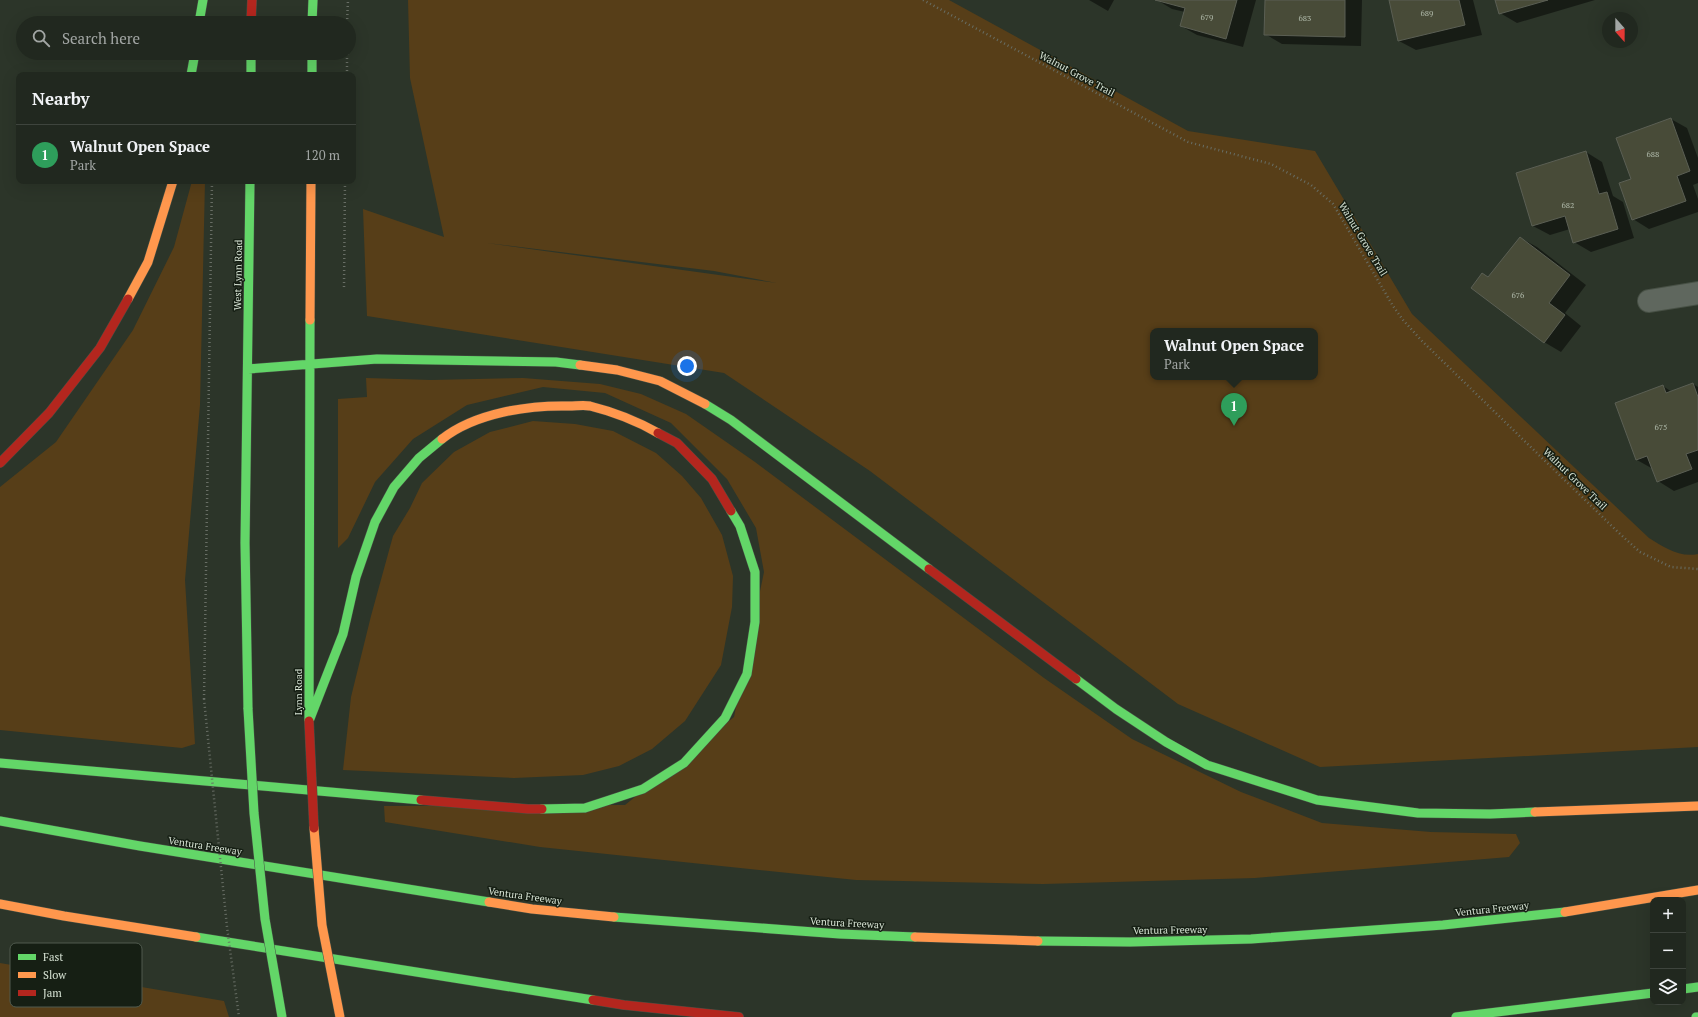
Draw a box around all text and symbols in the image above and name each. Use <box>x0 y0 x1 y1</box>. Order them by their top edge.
house number: 689 <box>1421 8 1433 18</box>
house number: 679 <box>1201 12 1213 22</box>
north arrow <box>1602 12 1638 48</box>
house number: 683 <box>1299 13 1311 23</box>
search box <box>16 16 356 60</box>
icon: search <box>30 27 52 49</box>
text: Search here <box>62 28 140 48</box>
street label: Walnut Grove Trail <box>1037 49 1117 99</box>
text: Nearby <box>32 87 90 110</box>
text: Walnut Open Space <box>70 136 210 156</box>
text: 1 <box>41 146 49 164</box>
text: 120 m <box>305 146 340 164</box>
house number: 688 <box>1647 149 1659 159</box>
text: Park <box>70 156 96 174</box>
street label: Walnut Grove Trail <box>1336 200 1390 278</box>
house number: 682 <box>1562 200 1574 210</box>
street label: West Lynn Road <box>231 239 245 311</box>
house number: 676 <box>1512 290 1525 300</box>
popup <box>1150 328 1318 380</box>
text: Walnut Open Space <box>1164 335 1304 355</box>
text: Park <box>1164 355 1190 373</box>
your location <box>677 356 697 376</box>
pin: 1 <box>1221 393 1247 426</box>
house number: 675 <box>1655 422 1667 432</box>
street label: Walnut Grove Trail <box>1540 445 1610 513</box>
street label: Lynn Road <box>292 668 305 715</box>
street label: Ventura Freeway <box>167 834 244 858</box>
street label: Ventura Freeway <box>487 884 564 908</box>
map controls <box>1650 897 1686 1005</box>
button: + <box>1650 897 1686 933</box>
street label: Ventura Freeway <box>1454 899 1531 919</box>
street label: Ventura Freeway <box>810 915 885 931</box>
street label: Ventura Freeway <box>1133 923 1208 937</box>
button: − <box>1650 933 1686 969</box>
legend <box>10 943 142 1007</box>
text: Fast <box>43 950 63 964</box>
text: Slow <box>43 968 67 982</box>
button: layers <box>1650 969 1686 1005</box>
text: Jam <box>43 986 62 1000</box>

